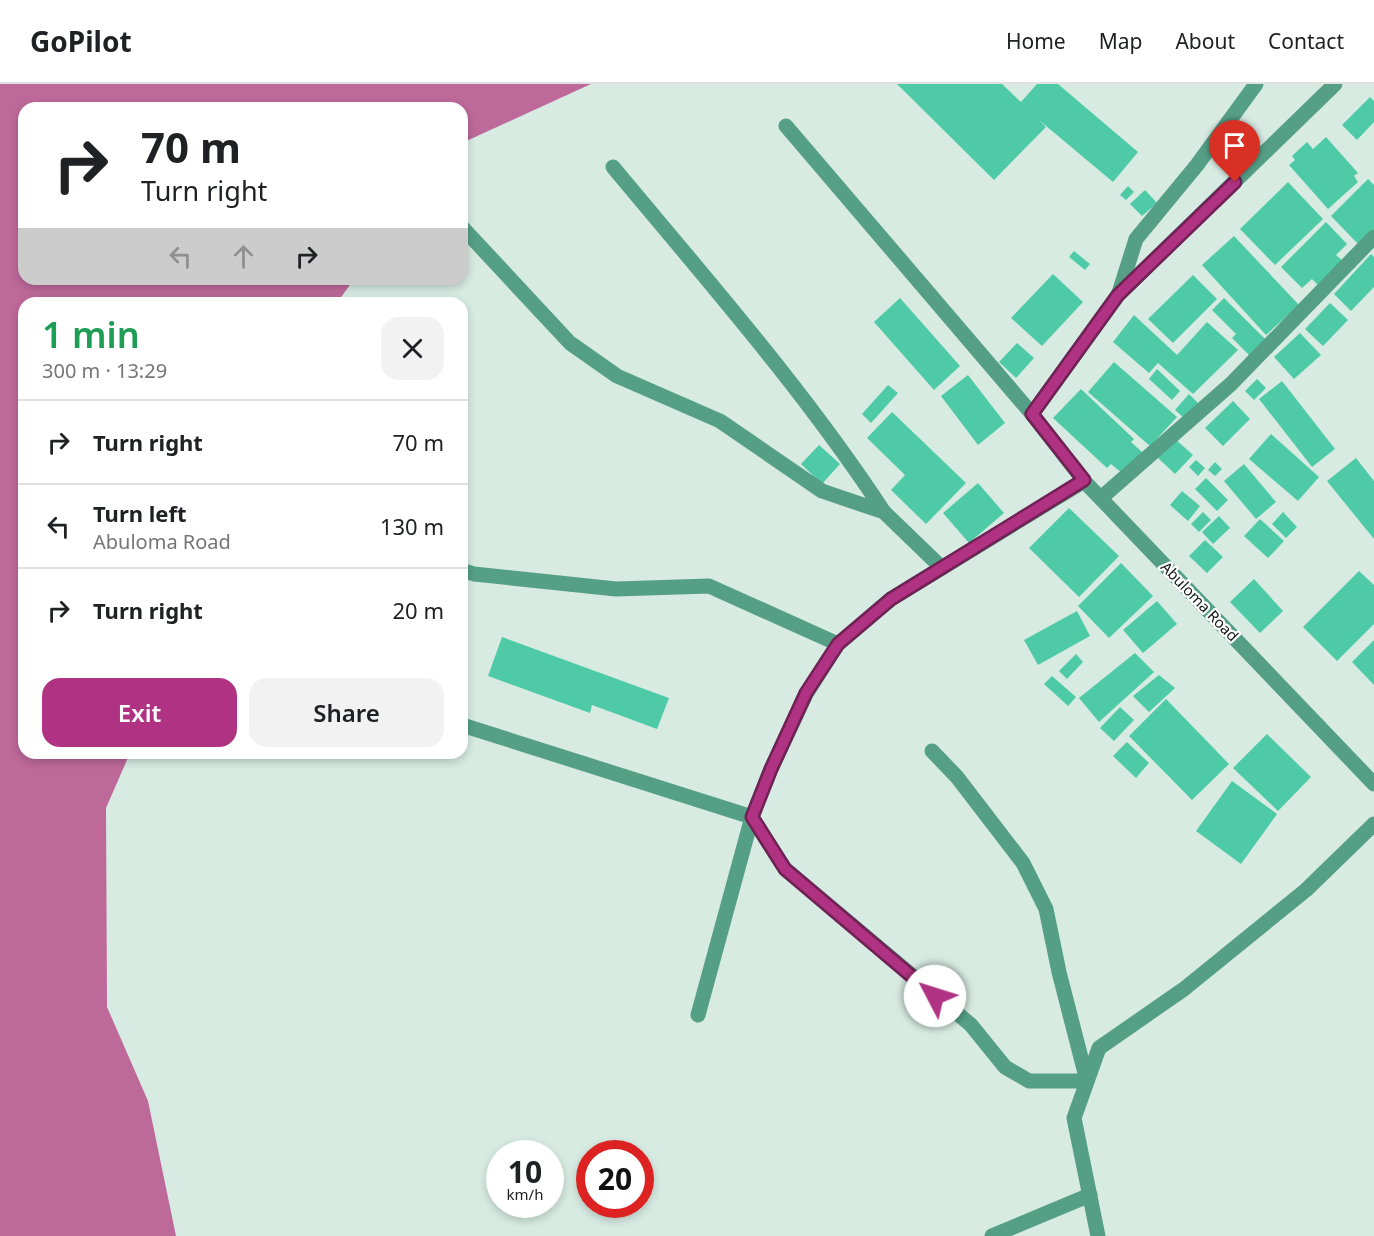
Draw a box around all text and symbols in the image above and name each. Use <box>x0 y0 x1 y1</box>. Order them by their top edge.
text: GoPilot <box>30 22 132 60</box>
text: Home <box>1006 27 1066 55</box>
text: Map <box>1099 27 1142 55</box>
text: About <box>1175 27 1235 55</box>
text: Contact <box>1268 27 1344 55</box>
text: 70 m <box>141 118 241 175</box>
pin <box>1209 120 1260 182</box>
icon: right <box>42 126 120 204</box>
icon: arrive <box>1218 129 1251 162</box>
text: Turn right <box>141 172 267 209</box>
icon: left <box>164 240 197 273</box>
icon: ahead <box>227 240 260 273</box>
icon: right <box>290 240 323 273</box>
text: 1 min <box>42 310 140 359</box>
button: close <box>381 317 444 380</box>
text: 300 m · 13:29 <box>42 357 167 384</box>
icon: right <box>42 426 75 459</box>
text: Turn right <box>93 427 203 457</box>
text: 70 m <box>393 427 444 457</box>
text: Turn left <box>93 498 187 528</box>
icon: left <box>42 510 75 543</box>
text: 130 m <box>380 511 444 541</box>
text: Abuloma Road <box>93 528 231 555</box>
street label: Abuloma Road <box>1157 557 1243 645</box>
icon: right <box>42 594 75 627</box>
text: Turn right <box>93 595 203 625</box>
text: 20 m <box>393 595 444 625</box>
button: Exit <box>42 678 237 747</box>
button: Share <box>249 678 444 747</box>
position arrow <box>903 964 967 1028</box>
speed limit sign: 20 <box>576 1140 654 1218</box>
text: 10 <box>508 1151 542 1192</box>
text: km/h <box>507 1184 543 1204</box>

